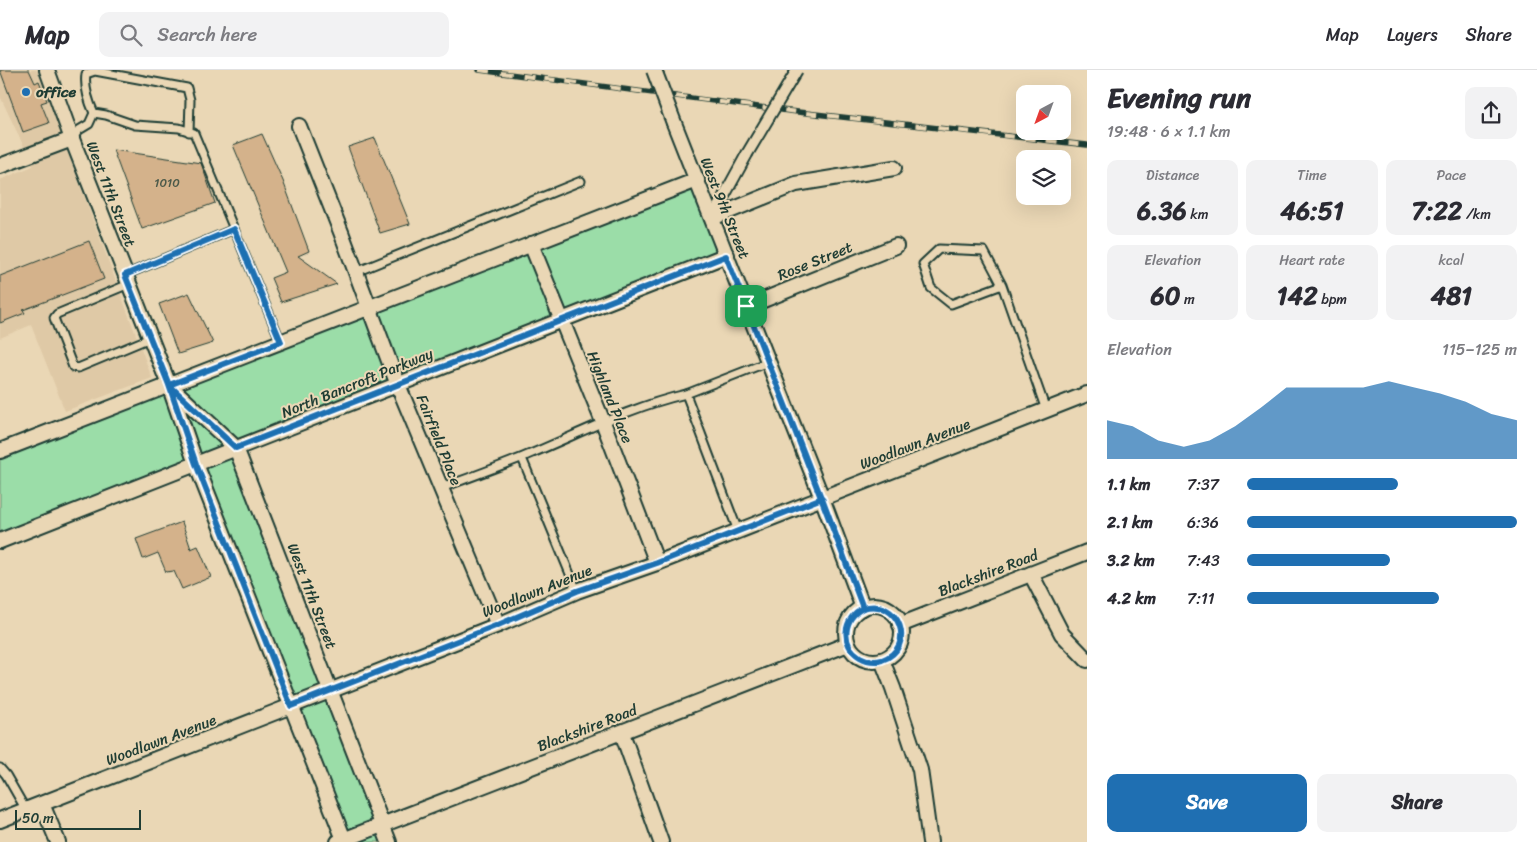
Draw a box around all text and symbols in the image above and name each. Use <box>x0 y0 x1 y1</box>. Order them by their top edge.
search box <box>99 12 449 57</box>
text: Map <box>25 14 69 56</box>
text: Search here <box>157 18 257 51</box>
text: Map <box>1326 19 1359 51</box>
text: Layers <box>1387 19 1438 51</box>
text: Share <box>1466 19 1512 51</box>
icon: search <box>117 21 145 49</box>
text: Evening run <box>1107 73 1251 122</box>
place label: office <box>36 79 77 105</box>
north arrow <box>1016 85 1071 140</box>
map controls <box>1016 85 1071 205</box>
marker: office <box>20 86 32 98</box>
button: share <box>1465 87 1517 139</box>
text: 19:48 · 6 × 1.1 km <box>1107 117 1231 146</box>
street label: West 11th Street <box>79 137 143 251</box>
button: layers <box>1016 150 1071 205</box>
street label: West 9th Street <box>693 153 757 263</box>
text: Distance <box>1146 163 1199 188</box>
text: Time <box>1297 163 1327 188</box>
text: Pace <box>1436 163 1466 188</box>
house number: 1010 <box>154 172 180 194</box>
text: 6.36 <box>1137 188 1187 233</box>
text: 46:51 <box>1280 188 1344 233</box>
text: 7:22 <box>1412 188 1462 233</box>
text: km <box>1187 202 1208 227</box>
text: /km <box>1462 202 1491 227</box>
street label: Rose Street <box>774 234 857 288</box>
text: Elevation <box>1144 248 1201 273</box>
text: Heart rate <box>1279 248 1345 273</box>
text: kcal <box>1439 248 1464 273</box>
text: 60 <box>1150 273 1180 318</box>
text: 142 <box>1277 273 1318 318</box>
text: 481 <box>1431 273 1472 318</box>
pin <box>725 285 767 327</box>
text: m <box>1180 287 1195 312</box>
text: bpm <box>1318 287 1347 312</box>
icon: arrive <box>732 292 760 320</box>
text: Elevation <box>1107 335 1172 364</box>
text: 115–125 m <box>1442 335 1517 364</box>
street label: North Bancroft Parkway <box>277 341 437 425</box>
street label: Highland Place <box>580 347 641 448</box>
street label: Fairfield Place <box>409 390 469 490</box>
street label: Woodlawn Avenue <box>856 411 974 477</box>
text: 1.1 km <box>1107 470 1151 499</box>
text: 7:37 <box>1187 470 1219 499</box>
text: 2.1 km <box>1107 508 1153 537</box>
text: 6:36 <box>1187 508 1219 537</box>
street label: West 11th Street <box>280 539 344 653</box>
street label: Blackshire Road <box>934 542 1043 604</box>
text: 3.2 km <box>1107 546 1155 575</box>
text: 7:43 <box>1187 546 1220 575</box>
street label: Woodlawn Avenue <box>478 557 596 625</box>
text: 4.2 km <box>1107 584 1156 613</box>
text: 7:11 <box>1187 584 1215 613</box>
street label: Blackshire Road <box>533 697 642 759</box>
street label: Woodlawn Avenue <box>102 707 220 773</box>
button: Save <box>1107 774 1307 832</box>
button: Share <box>1317 774 1517 832</box>
text: 50 m <box>22 806 54 831</box>
scale bar <box>15 807 141 830</box>

